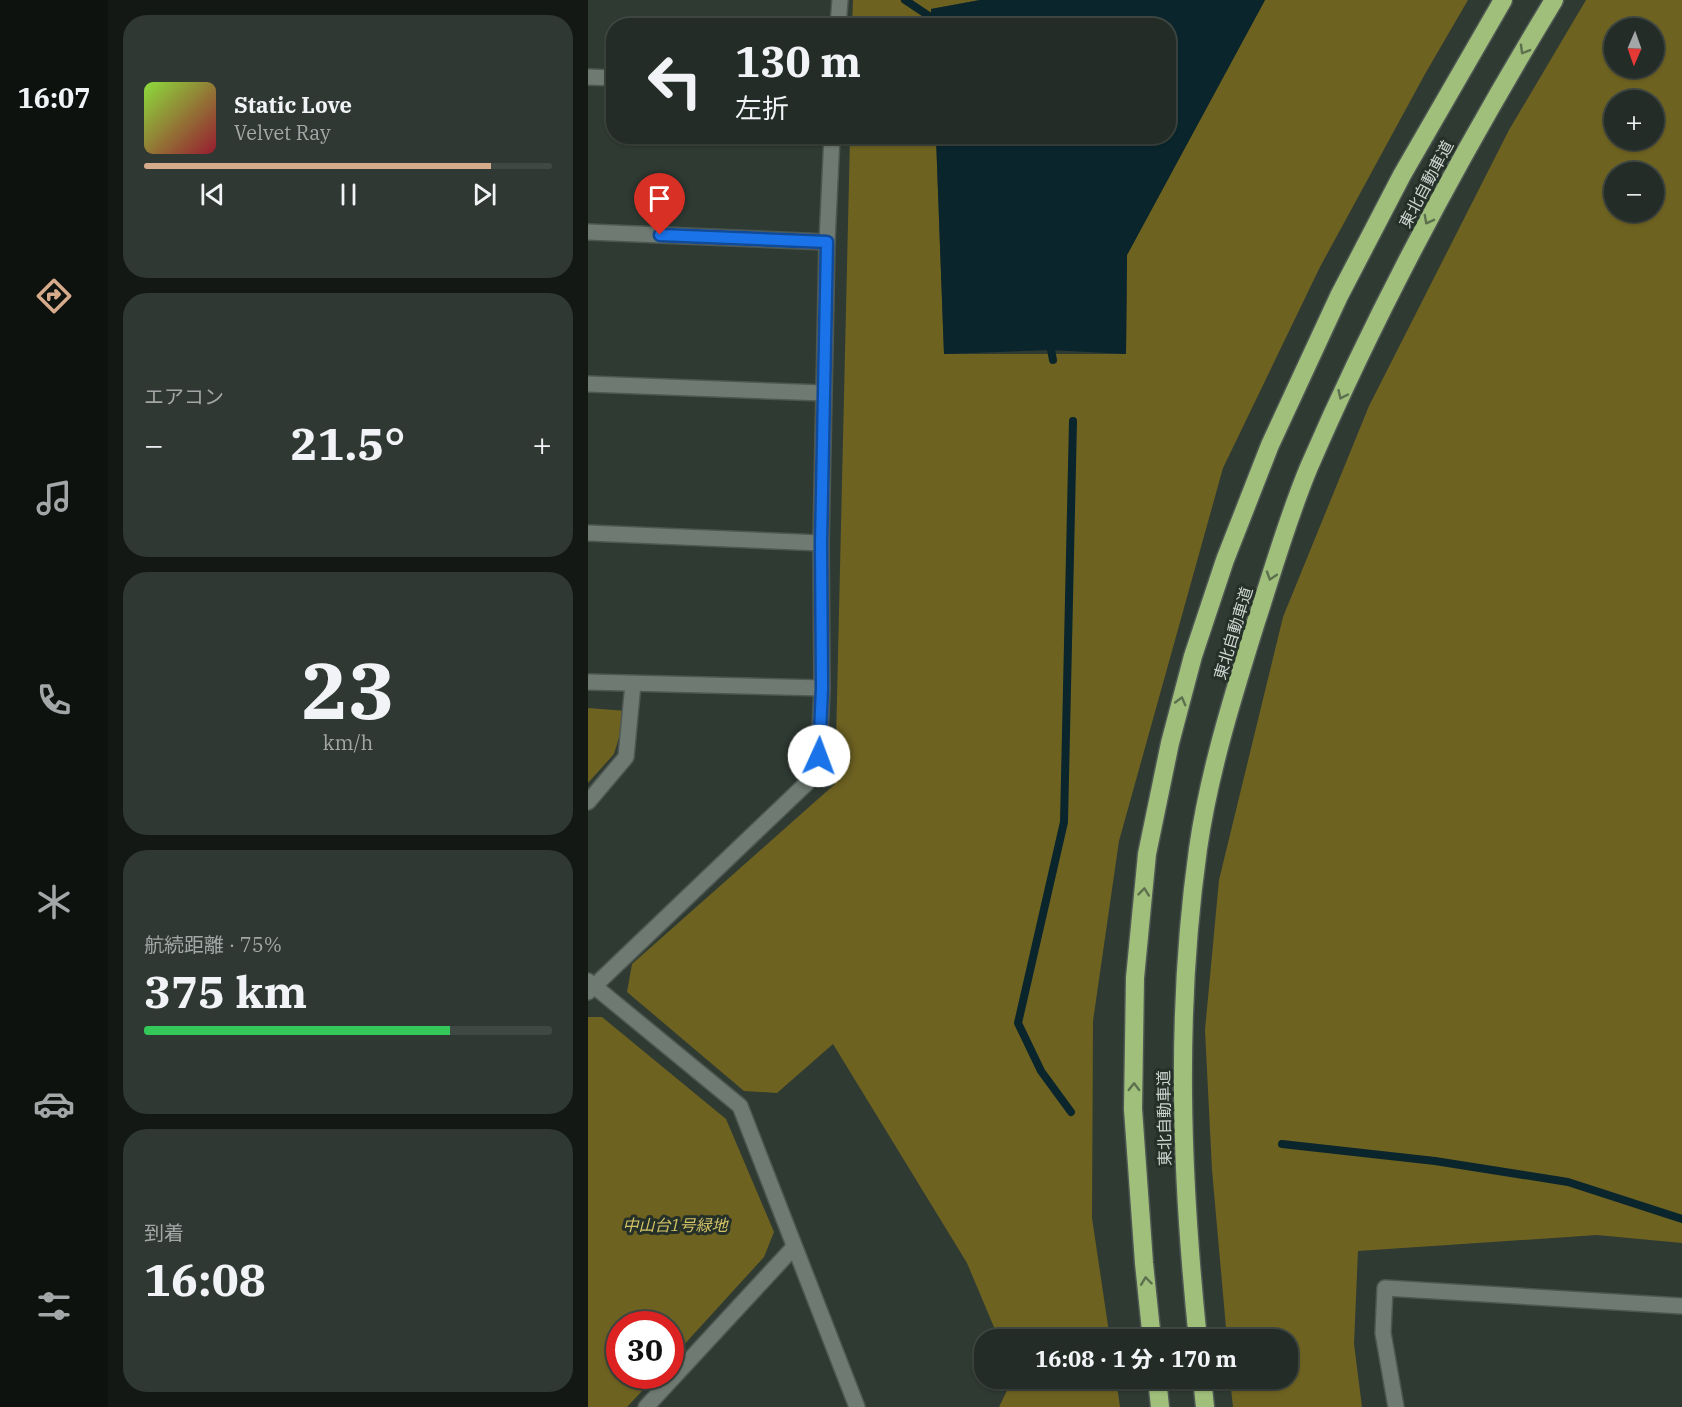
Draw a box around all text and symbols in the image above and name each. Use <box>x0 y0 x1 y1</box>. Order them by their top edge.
north arrow <box>1604 18 1664 78</box>
map controls <box>1604 18 1664 222</box>
text: 130 m <box>735 34 861 89</box>
icon: left <box>636 42 714 120</box>
one-way arrow <box>1520 44 1531 54</box>
text: 16:07 <box>18 80 90 115</box>
text: Static Love <box>234 90 352 119</box>
text: 左折 <box>735 90 789 125</box>
button: + <box>1604 90 1664 150</box>
text: Velvet Ray <box>234 119 331 146</box>
street label: 東北自動車道 <box>1395 137 1457 231</box>
button: − <box>1604 162 1664 222</box>
pin <box>634 173 685 235</box>
icon: previous <box>196 178 229 211</box>
icon: pause <box>332 178 365 211</box>
icon: next <box>468 178 501 211</box>
icon: arrive <box>643 182 676 215</box>
one-way arrow <box>1424 214 1435 224</box>
icon: directions <box>33 275 75 317</box>
text: エアコン <box>144 383 224 410</box>
one-way arrow <box>1337 389 1349 400</box>
text: 21.5° <box>291 414 405 472</box>
text: − <box>144 423 164 466</box>
text: + <box>532 423 552 466</box>
icon: music <box>33 477 75 519</box>
one-way arrow <box>1266 570 1278 581</box>
street label: 東北自動車道 <box>1209 584 1257 682</box>
text: 23 <box>301 639 395 740</box>
icon: phone <box>33 679 75 721</box>
one-way arrow <box>1174 696 1186 707</box>
position arrow <box>787 724 851 788</box>
text: km/h <box>323 729 373 756</box>
icon: climate <box>33 881 75 923</box>
one-way arrow <box>1137 888 1150 897</box>
text: 航続距離 · 75% <box>144 931 282 958</box>
text: 375 km <box>144 962 307 1020</box>
street label: 東北自動車道 <box>1153 1070 1175 1166</box>
one-way arrow <box>1127 1082 1140 1091</box>
icon: car <box>33 1083 75 1125</box>
park label: 中山台1号緑地 <box>623 1215 729 1235</box>
text: 到着 <box>144 1219 184 1246</box>
text: 16:08 <box>144 1250 266 1308</box>
one-way arrow <box>1140 1277 1153 1286</box>
icon: filters <box>33 1285 75 1327</box>
speed limit sign: 30 <box>606 1311 684 1389</box>
text: 16:08 · 1 分 · 170 m <box>1035 1344 1237 1373</box>

